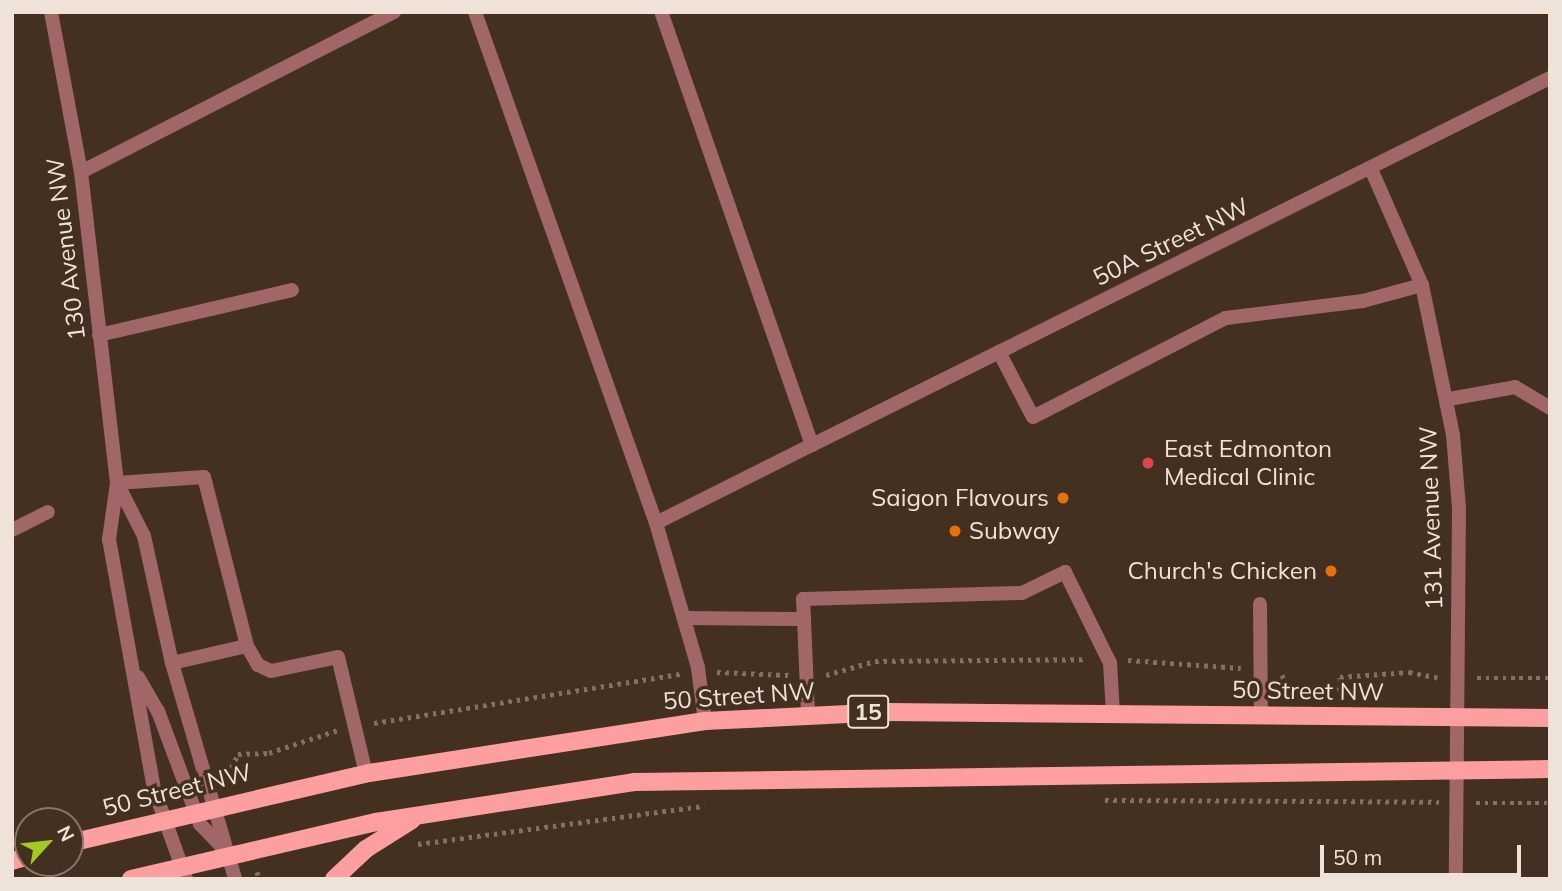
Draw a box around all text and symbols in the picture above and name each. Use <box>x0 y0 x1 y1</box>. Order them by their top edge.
street label: 130 Avenue NW <box>40 156 92 342</box>
street label: 50A Street NW <box>1088 192 1254 292</box>
street label: 131 Avenue NW <box>1413 426 1449 610</box>
place label: East Edmonton Medical Clinic <box>1164 435 1332 491</box>
marker: East Edmonton Medical Clinic <box>1138 453 1158 473</box>
place label: Saigon Flavours <box>871 484 1049 512</box>
marker: Saigon Flavours <box>1055 490 1071 506</box>
place label: Subway <box>969 517 1060 545</box>
marker: Subway <box>947 523 963 539</box>
place label: Church's Chicken <box>1127 557 1317 585</box>
marker: Church's Chicken <box>1323 563 1339 579</box>
street label: 50 Street NW <box>1232 675 1384 707</box>
street label: 50 Street NW <box>662 676 816 716</box>
road number: 15 <box>847 692 889 732</box>
street label: 50 Street NW <box>100 758 254 822</box>
north arrow <box>14 807 84 877</box>
text: N <box>52 822 80 845</box>
scale bar <box>1324 832 1525 876</box>
text: 50 m <box>1333 844 1382 870</box>

